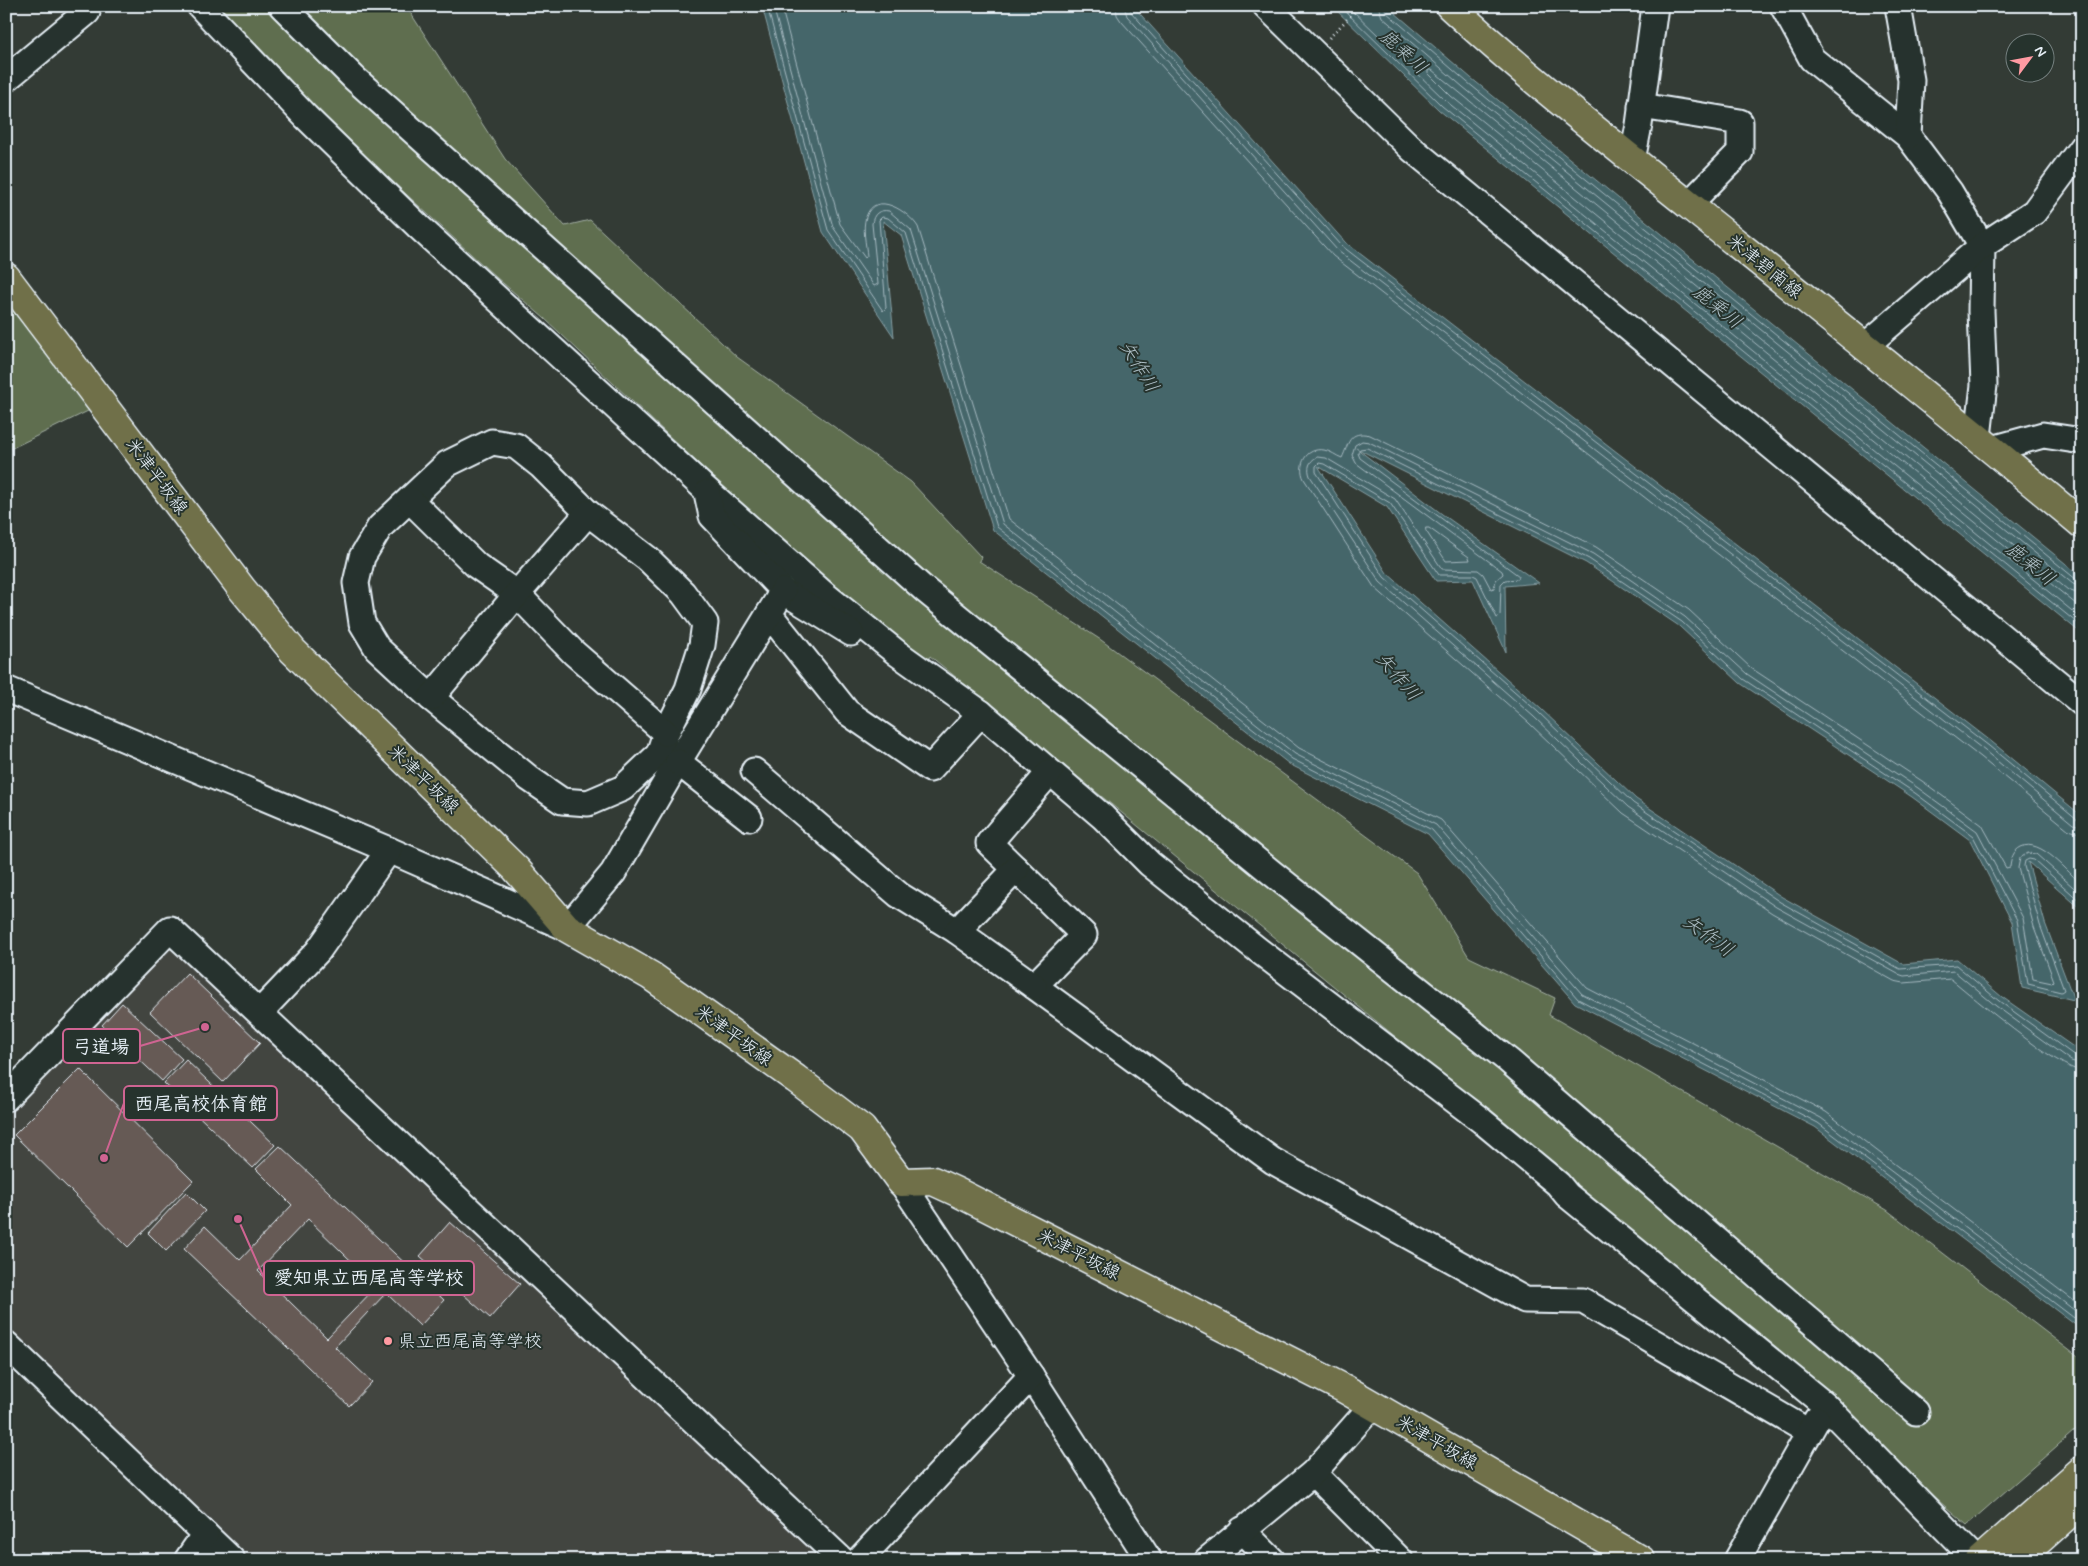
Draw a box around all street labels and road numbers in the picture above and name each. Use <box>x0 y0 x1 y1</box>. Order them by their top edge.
street label: 米津碧南線 <box>1722 229 1807 304</box>
street label: 米津平坂線 <box>120 433 193 520</box>
street label: 米津平坂線 <box>383 740 464 820</box>
street label: 米津平坂線 <box>690 1000 777 1072</box>
street label: 米津平坂線 <box>1033 1224 1124 1286</box>
street label: 米津平坂線 <box>1392 1410 1481 1476</box>

